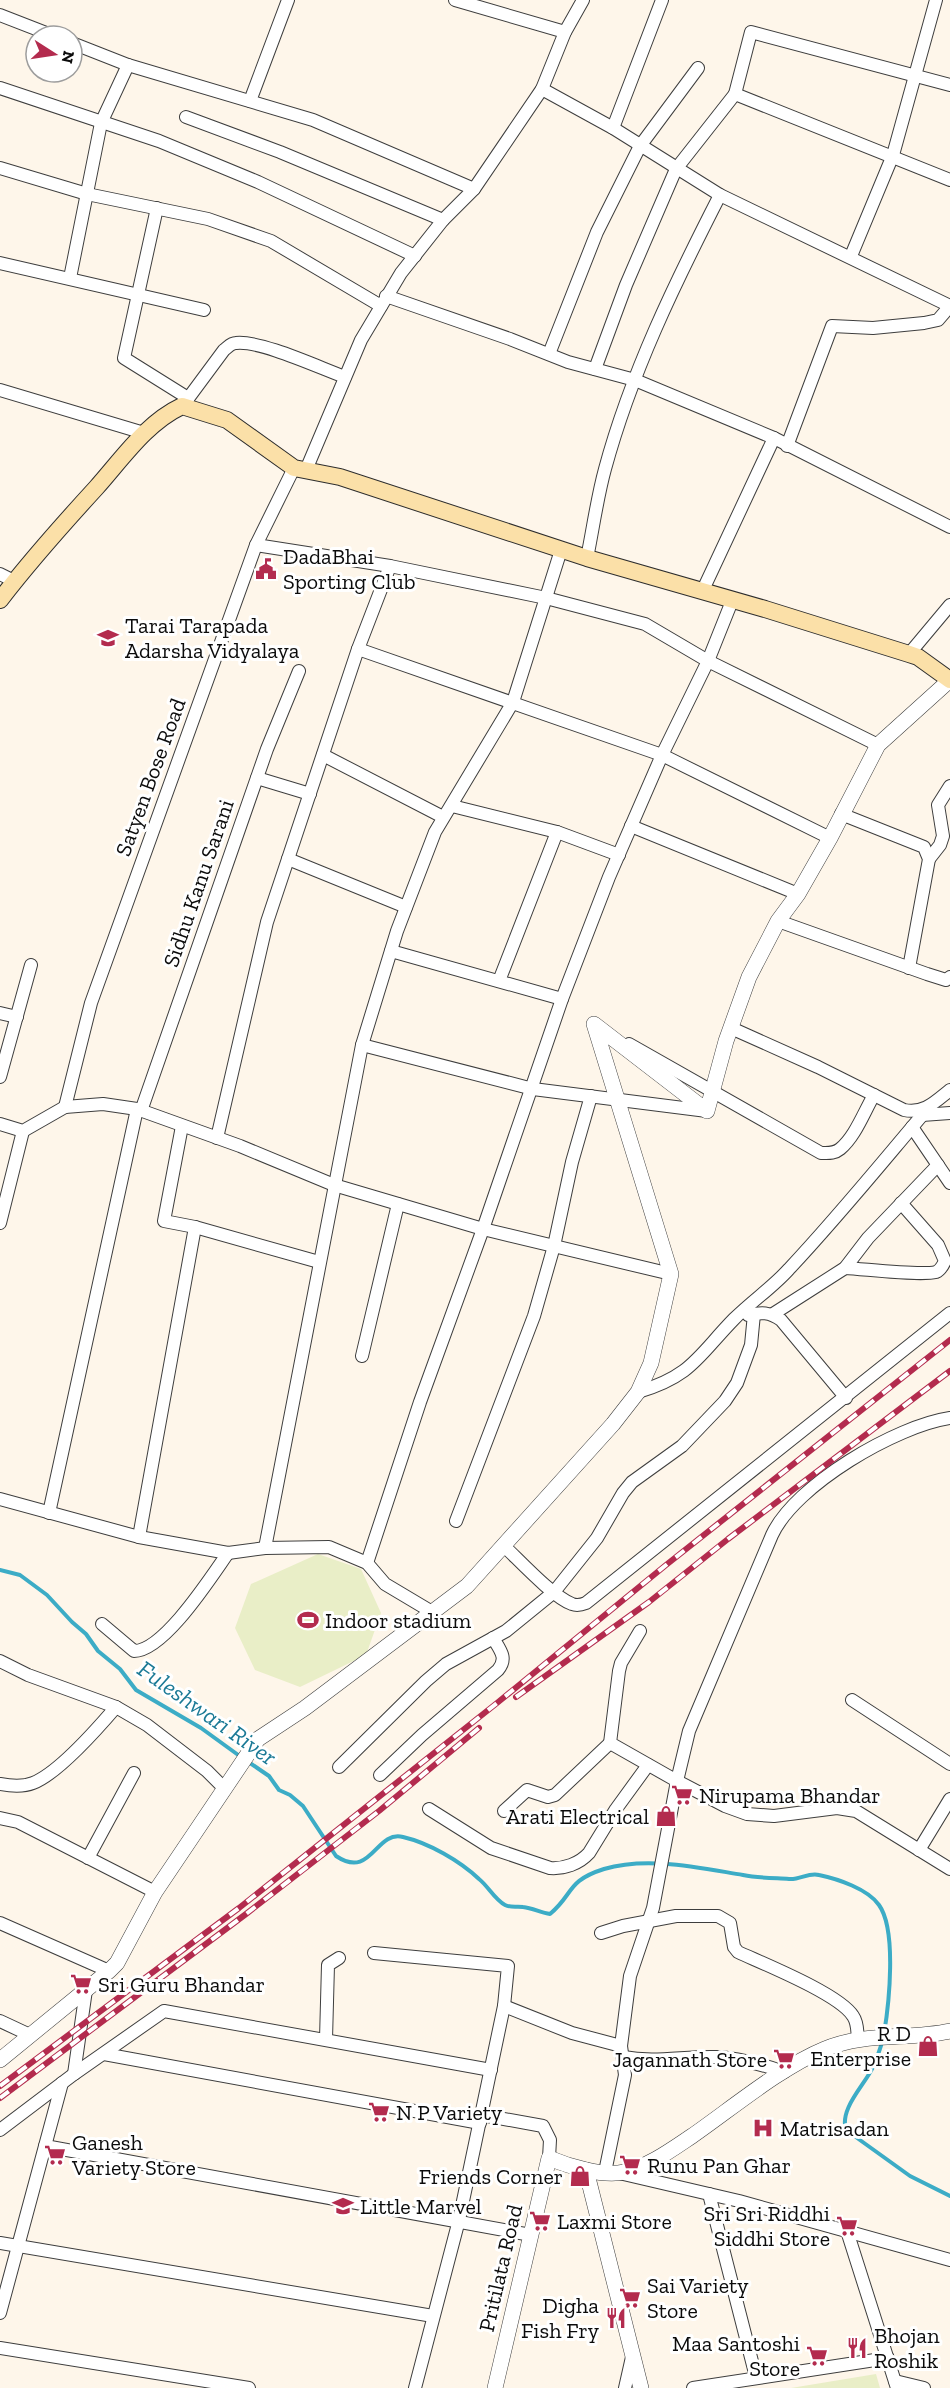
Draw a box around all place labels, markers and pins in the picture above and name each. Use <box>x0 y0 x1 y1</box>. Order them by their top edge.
place label: DadaBhai Sporting Club <box>283 543 416 595</box>
public building icon: DadaBhai Sporting Club <box>254 557 278 581</box>
place label: Tarai Tarapada Adarsha Vidyalaya <box>125 612 300 664</box>
school or university icon: Tarai Tarapada Adarsha Vidyalaya <box>96 626 120 650</box>
place label: Indoor stadium <box>325 1607 471 1634</box>
sports icon: Indoor stadium <box>296 1608 320 1632</box>
place label: Nirupama Bhandar <box>699 1782 881 1809</box>
supermarket icon: Nirupama Bhandar <box>670 1783 694 1807</box>
place label: Arati Electrical <box>506 1803 649 1830</box>
shop icon: Arati Electrical <box>654 1804 678 1828</box>
place label: Sri Guru Bhandar <box>98 1971 265 1998</box>
supermarket icon: Sri Guru Bhandar <box>69 1972 93 1996</box>
place label: R D Enterprise <box>810 2020 911 2072</box>
shop icon: R D Enterprise <box>916 2034 940 2058</box>
place label: Jagannath Store <box>612 2046 767 2073</box>
supermarket icon: Jagannath Store <box>772 2047 796 2071</box>
place label: N P Variety <box>396 2099 503 2126</box>
supermarket icon: N P Variety <box>367 2100 391 2124</box>
place label: Matrisadan <box>780 2115 889 2142</box>
hospital icon: Matrisadan <box>751 2116 775 2140</box>
place label: Ganesh Variety Store <box>71 2129 196 2181</box>
supermarket icon: Ganesh Variety Store <box>43 2143 67 2167</box>
place label: Runu Pan Ghar <box>647 2152 791 2179</box>
supermarket icon: Runu Pan Ghar <box>618 2153 642 2177</box>
place label: Friends Corner <box>419 2163 563 2190</box>
shop icon: Friends Corner <box>568 2164 592 2188</box>
place label: Little Marvel <box>360 2193 482 2220</box>
school or university icon: Little Marvel <box>331 2194 355 2218</box>
place label: Sri Sri Riddhi Siddhi Store <box>703 2200 830 2252</box>
place label: Laxmi Store <box>557 2208 672 2235</box>
supermarket icon: Laxmi Store <box>528 2209 552 2233</box>
supermarket icon: Sri Sri Riddhi Siddhi Store <box>835 2214 859 2238</box>
place label: Sai Variety Store <box>647 2272 749 2324</box>
supermarket icon: Sai Variety Store <box>618 2286 642 2310</box>
place label: Digha Fish Fry <box>521 2292 600 2344</box>
restaurant icon: Digha Fish Fry <box>604 2306 628 2330</box>
place label: Bhojan Roshik <box>874 2322 940 2374</box>
place label: Maa Santoshi Store <box>672 2330 800 2382</box>
restaurant icon: Bhojan Roshik <box>845 2336 869 2360</box>
supermarket icon: Maa Santoshi Store <box>805 2344 829 2368</box>

